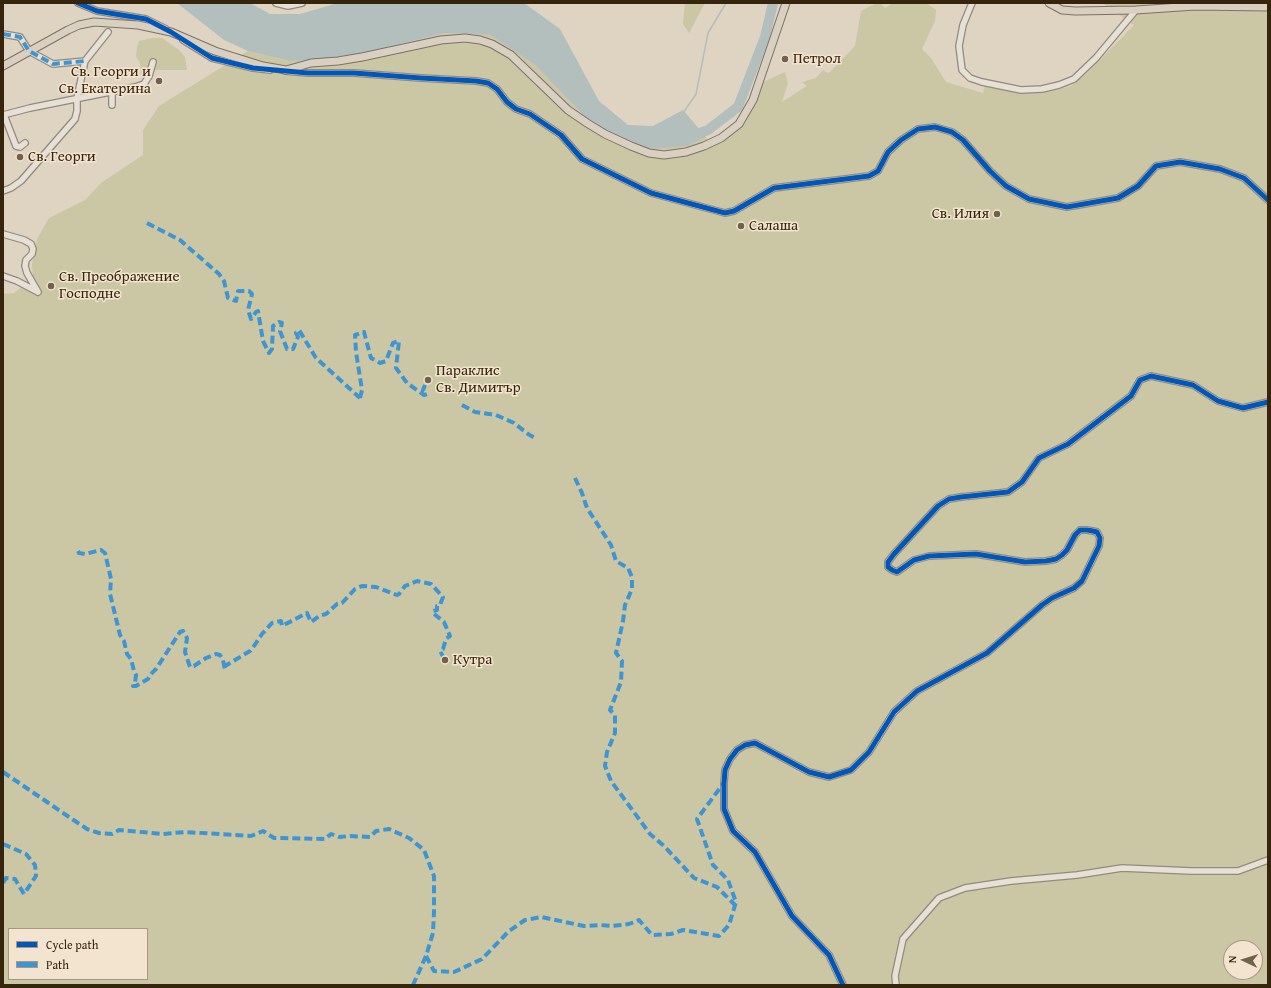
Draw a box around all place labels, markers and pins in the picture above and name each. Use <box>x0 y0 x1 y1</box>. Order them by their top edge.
place label: Петрол <box>793 50 841 68</box>
marker: Петрол <box>780 54 790 64</box>
place label: Св. Георги и Св. Екатерина <box>59 63 151 98</box>
marker: Св. Георги и Св. Екатерина <box>154 76 164 86</box>
place label: Св. Георги <box>28 148 96 166</box>
marker: Св. Георги <box>15 152 25 162</box>
place label: Св. Илия <box>932 205 989 223</box>
marker: Св. Илия <box>992 209 1002 219</box>
place label: Салаша <box>749 217 798 235</box>
marker: Салаша <box>736 221 746 231</box>
place label: Св. Преображение Господне <box>59 268 179 303</box>
marker: Св. Преображение Господне <box>46 281 56 291</box>
place label: Параклис Св. Димитър <box>436 362 521 397</box>
marker: Параклис Св. Димитър <box>423 375 433 385</box>
place label: Кутра <box>453 651 492 669</box>
marker: Кутра <box>440 655 450 665</box>

